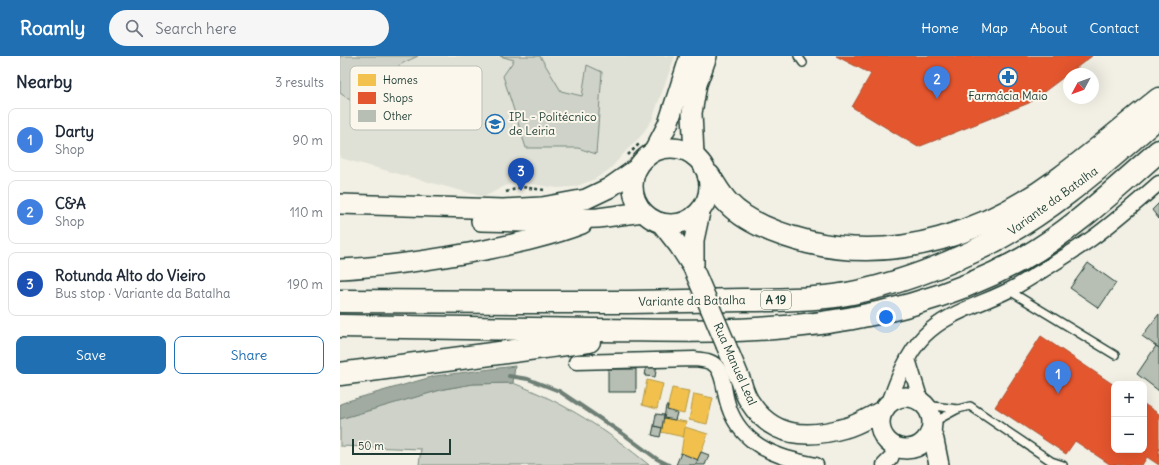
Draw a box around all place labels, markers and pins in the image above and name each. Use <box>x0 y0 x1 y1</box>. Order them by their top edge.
pin: 2 <box>924 66 950 99</box>
pharmacy icon: Farmácia Maio <box>997 66 1019 88</box>
place label: Farmácia Maio <box>968 88 1048 103</box>
place label: IPL - Politécnico de Leiria <box>509 109 597 138</box>
school or university icon: IPL - Politécnico de Leiria <box>484 113 506 135</box>
pin: 3 <box>508 158 534 191</box>
pin: 1 <box>1045 361 1071 394</box>

